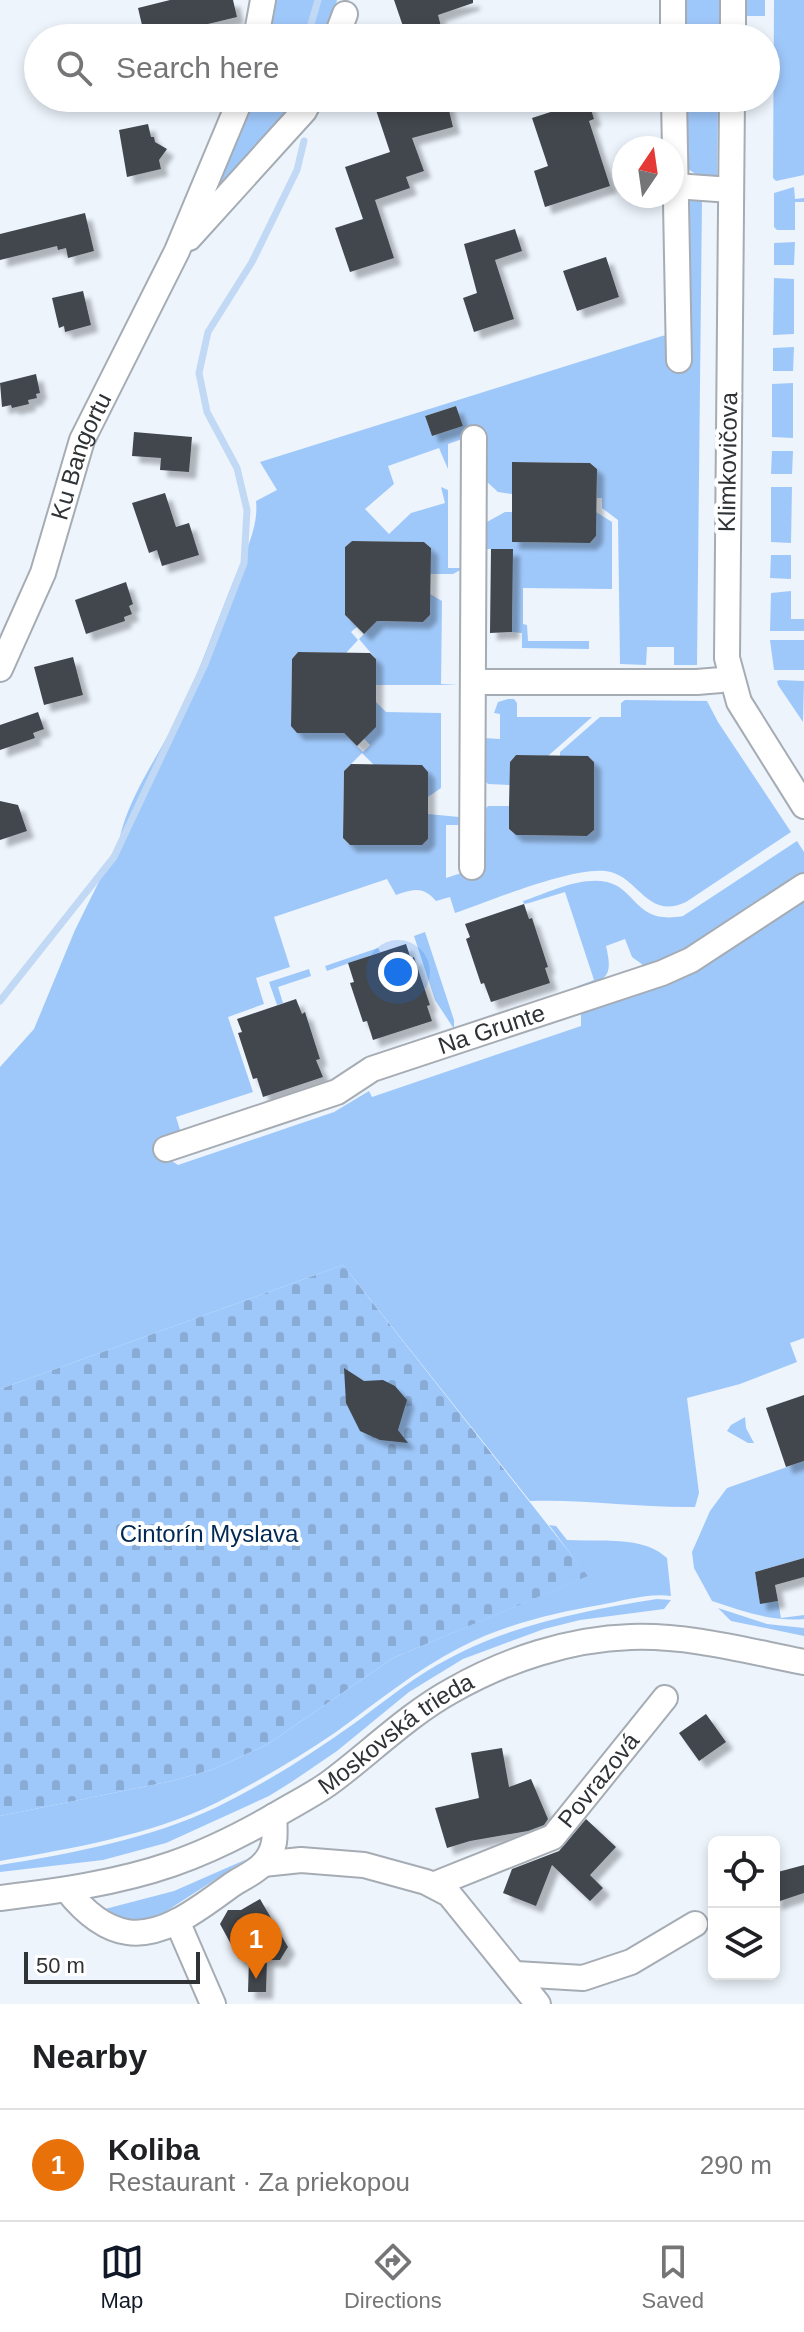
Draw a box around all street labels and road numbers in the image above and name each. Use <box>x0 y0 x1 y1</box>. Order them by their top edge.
street label: Ku Bangortu <box>45 388 117 523</box>
street label: Klimkovičova <box>713 391 742 532</box>
street label: Na Grunte <box>435 999 548 1059</box>
street label: Moskovská trieda <box>313 1667 478 1800</box>
street label: Povrazová <box>552 1727 645 1833</box>

